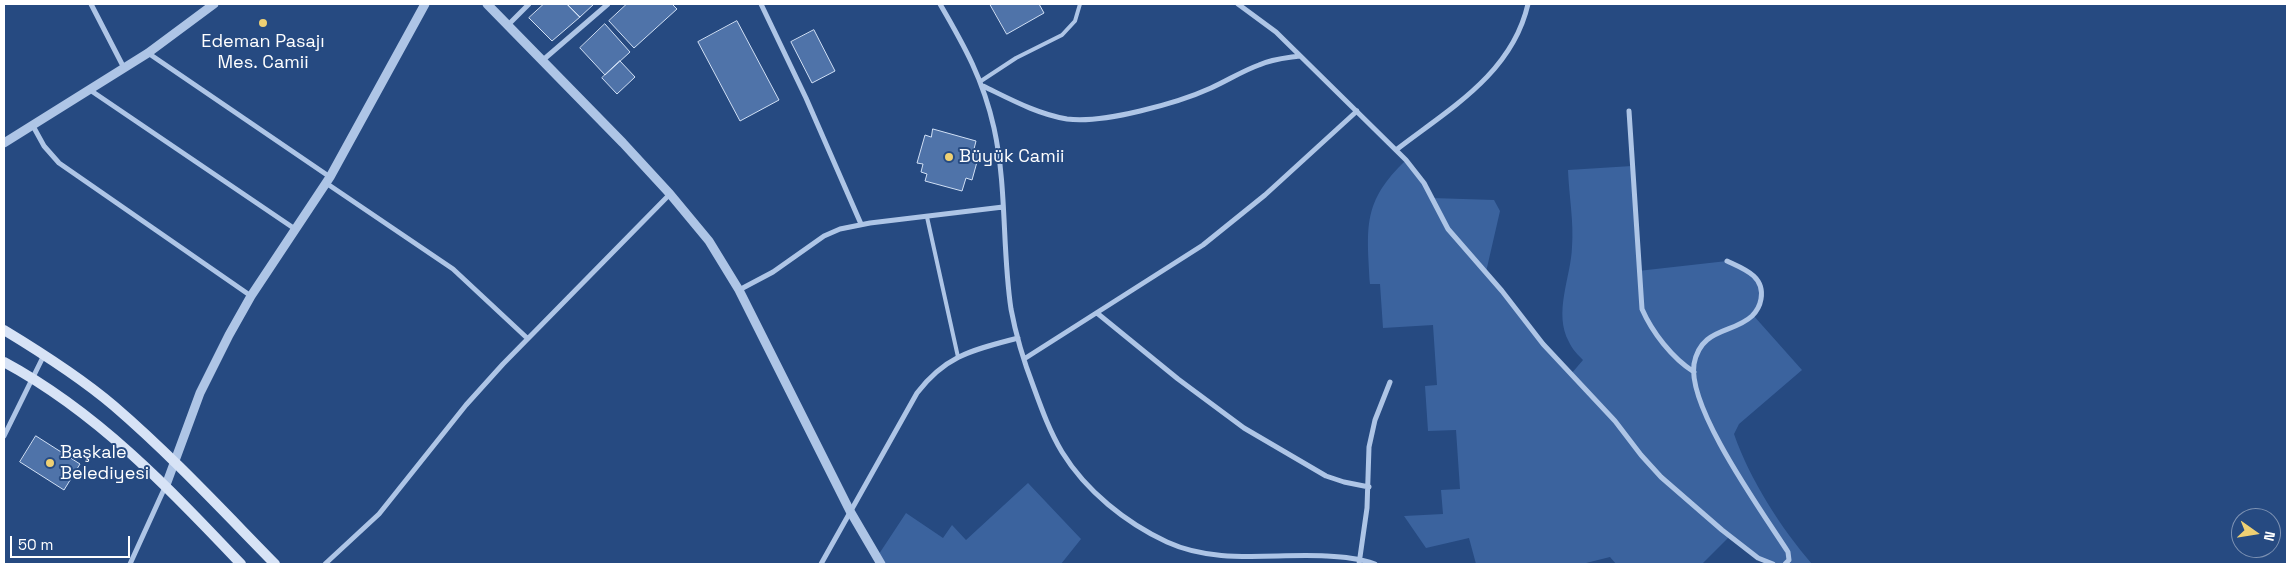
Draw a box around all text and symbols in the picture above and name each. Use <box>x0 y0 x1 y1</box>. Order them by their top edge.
marker: Edeman Pasajı Mes. Camii <box>257 17 269 29</box>
place label: Edeman Pasajı Mes. Camii <box>201 31 325 74</box>
place label: Büyük Camii <box>959 146 1064 168</box>
marker: Büyük Camii <box>943 151 955 163</box>
place label: Başkale Belediyesi <box>60 442 149 484</box>
marker: Başkale Belediyesi <box>44 457 56 469</box>
north arrow <box>2231 508 2281 558</box>
scale bar <box>12 526 132 558</box>
text: N <box>2260 530 2279 543</box>
text: 50 m <box>18 535 53 554</box>

